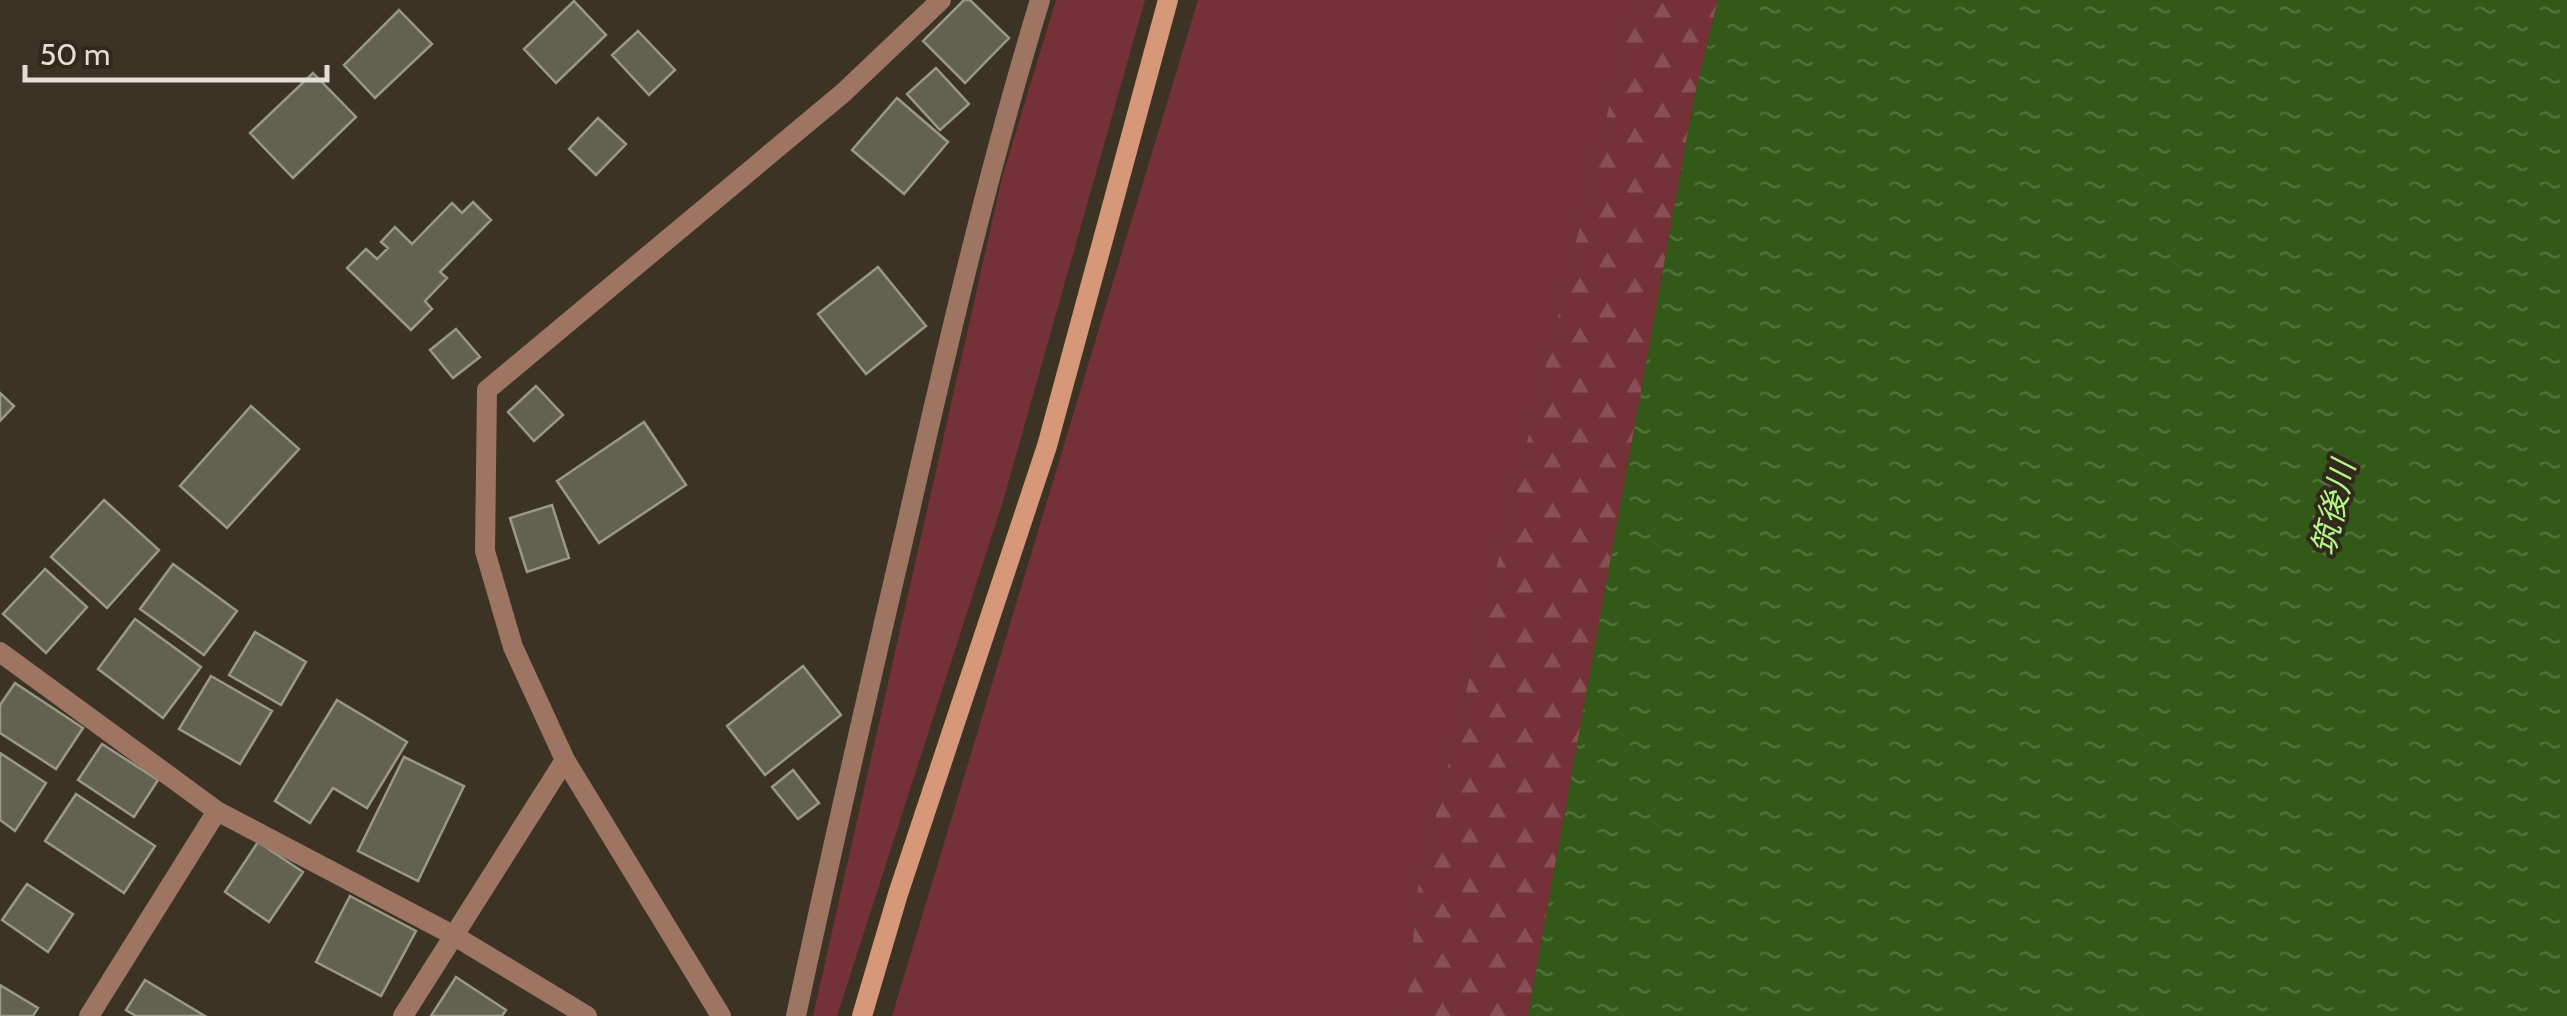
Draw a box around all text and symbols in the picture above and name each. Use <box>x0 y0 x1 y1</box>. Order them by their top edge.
scale bar <box>25 20 328 82</box>
text: 50 m <box>40 36 110 73</box>
water label: 筑後川 <box>2303 454 2363 559</box>

